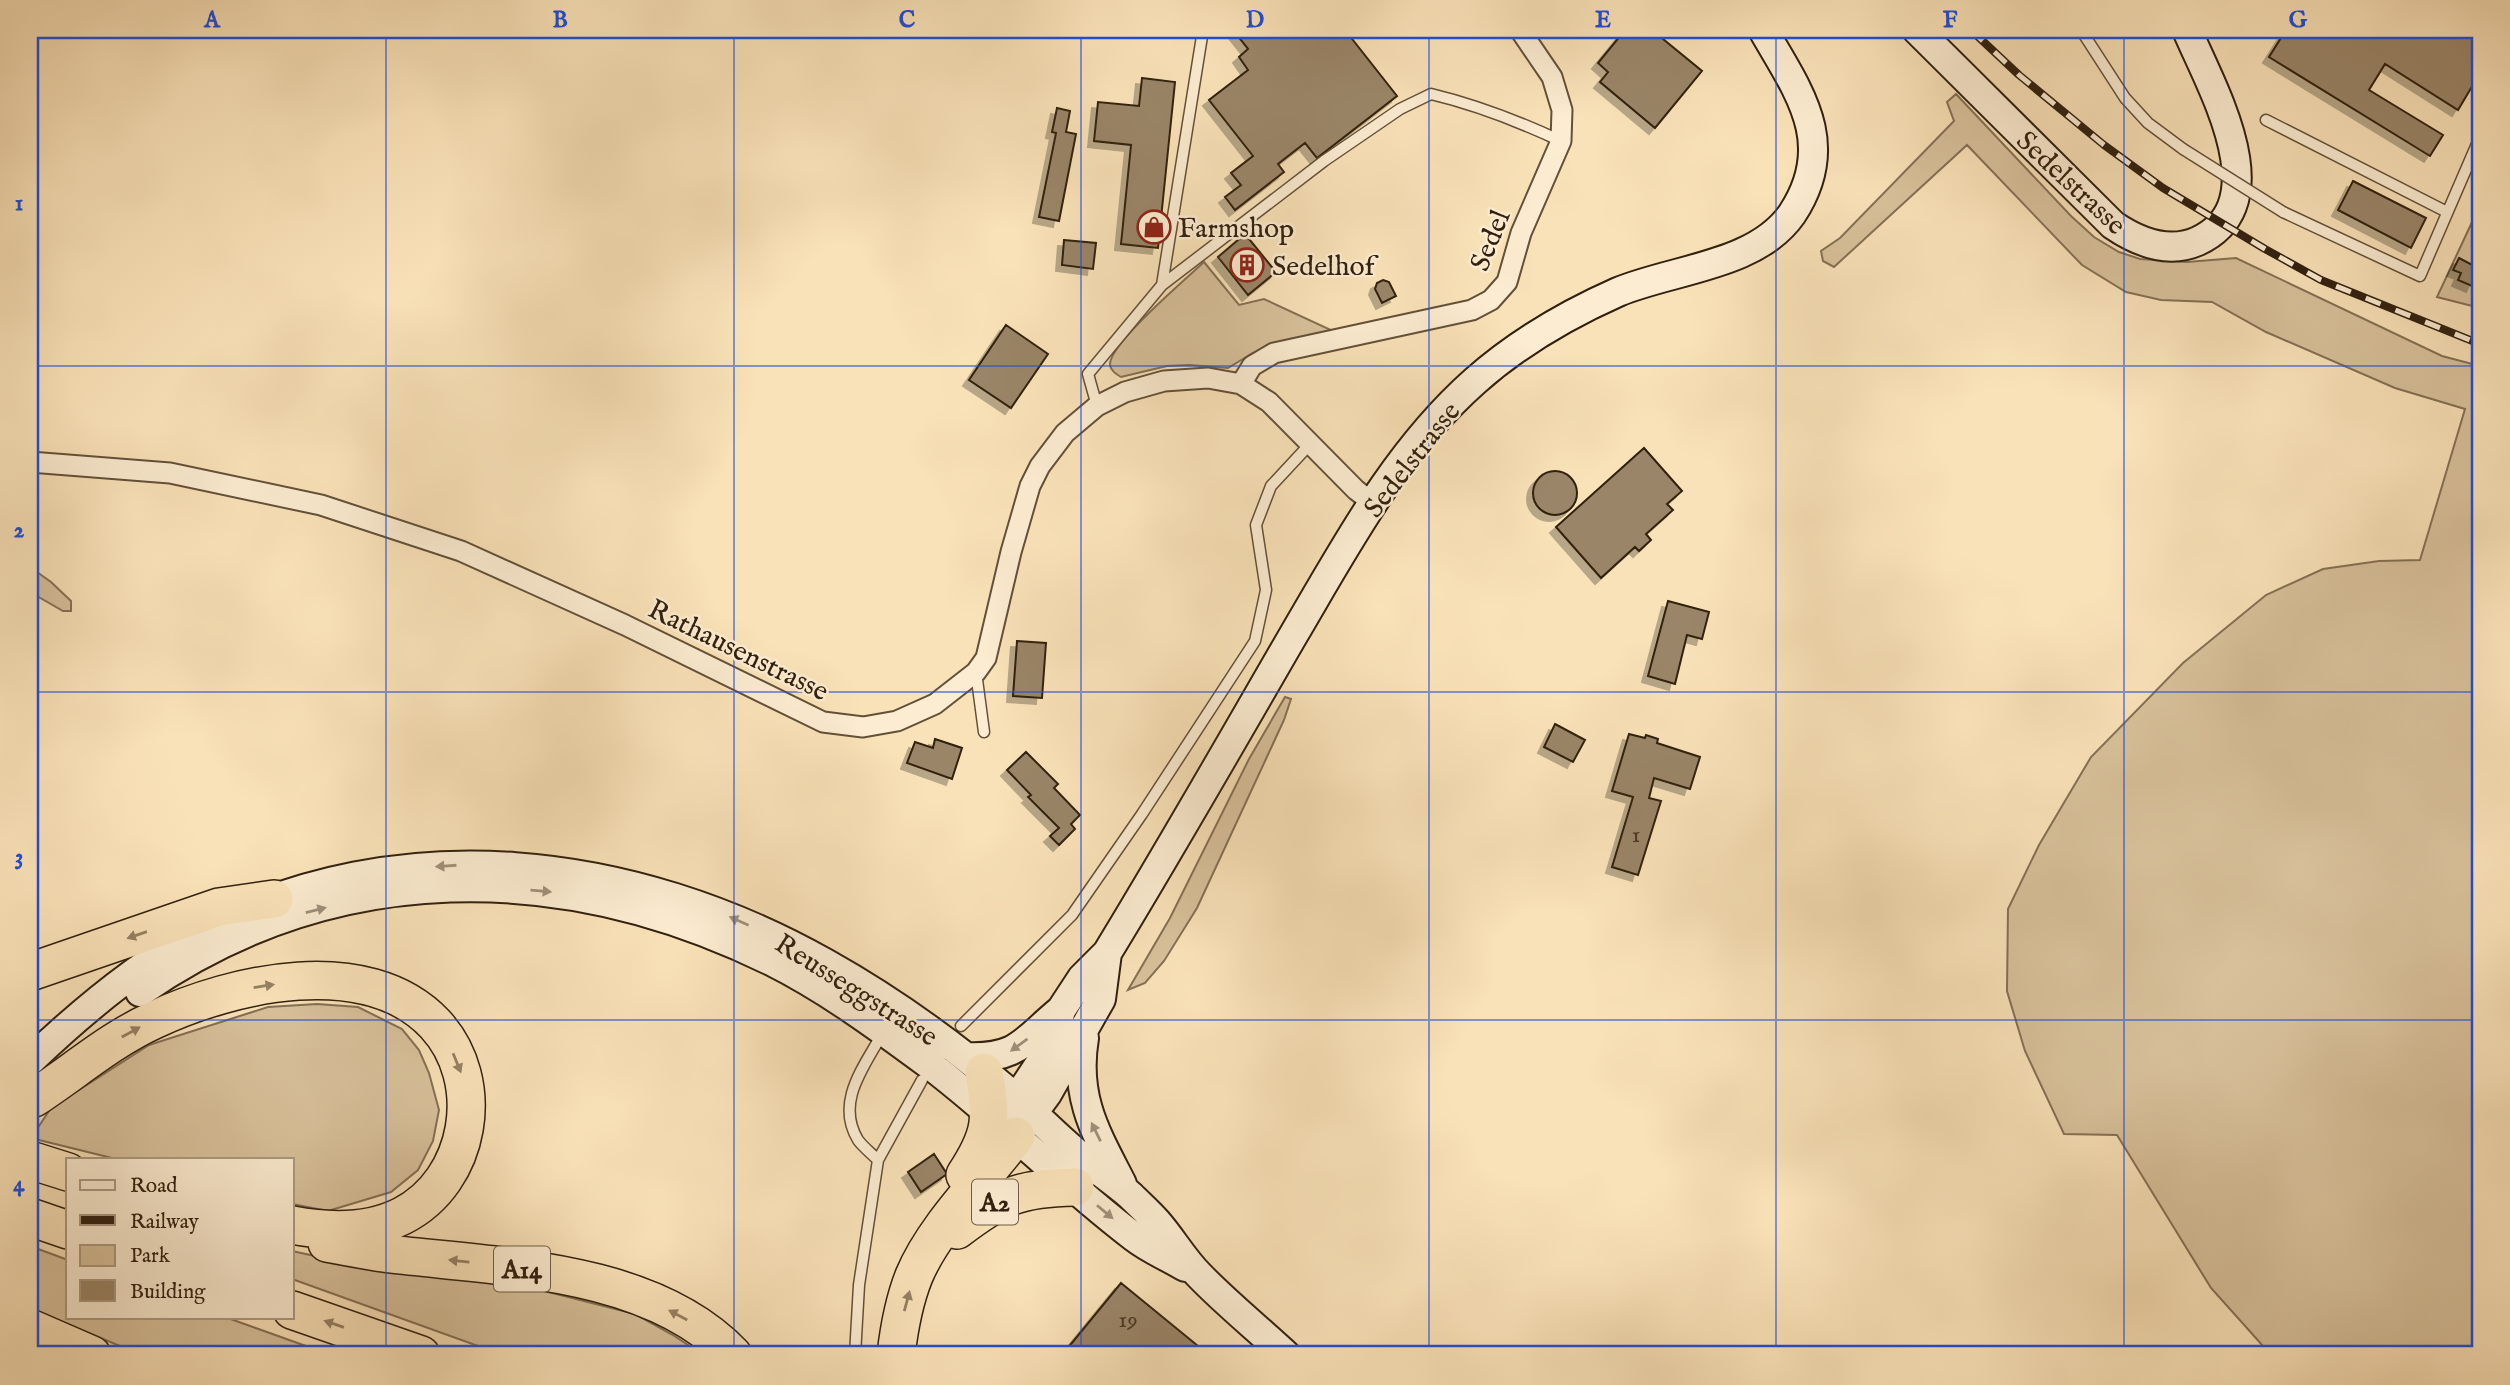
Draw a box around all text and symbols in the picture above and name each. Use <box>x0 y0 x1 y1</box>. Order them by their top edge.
text: A <box>203 6 221 35</box>
text: B <box>552 6 568 35</box>
text: C <box>899 6 916 35</box>
text: D <box>1246 6 1264 35</box>
text: E <box>1595 6 1611 35</box>
text: F <box>1943 6 1958 35</box>
text: G <box>2289 6 2308 35</box>
street label: Sedelstrasse <box>2008 124 2132 243</box>
text: 1 <box>15 189 23 218</box>
street label: Sedel <box>1463 205 1519 277</box>
shop icon: Farmshop <box>1135 208 1173 246</box>
place label: Farmshop <box>1178 212 1294 247</box>
building icon: Sedelhof <box>1228 246 1266 284</box>
place label: Sedelhof <box>1272 250 1379 285</box>
street label: Sedelstrasse <box>1357 396 1469 525</box>
text: 2 <box>14 516 25 545</box>
street label: Rathausenstrasse <box>642 592 834 710</box>
house number: 1 <box>1632 820 1640 851</box>
text: 3 <box>15 843 23 872</box>
one-way arrow <box>435 861 457 872</box>
one-way arrow <box>531 886 553 897</box>
one-way arrow <box>305 904 327 915</box>
one-way arrow <box>729 915 749 927</box>
street label: Reusseggstrasse <box>768 927 944 1055</box>
one-way arrow <box>127 930 148 941</box>
one-way arrow <box>253 980 275 991</box>
one-way arrow <box>121 1026 140 1038</box>
one-way arrow <box>1010 1038 1028 1053</box>
one-way arrow <box>452 1053 463 1074</box>
one-way arrow <box>1090 1122 1101 1142</box>
legend <box>66 1158 294 1318</box>
text: 4 <box>13 1170 25 1199</box>
text: Road <box>130 1173 178 1200</box>
road number: A2 <box>972 1180 1018 1224</box>
one-way arrow <box>1096 1205 1114 1220</box>
text: Railway <box>130 1209 200 1236</box>
text: Park <box>130 1243 171 1270</box>
road number: A14 <box>494 1246 550 1292</box>
one-way arrow <box>448 1255 470 1266</box>
text: Building <box>130 1279 206 1306</box>
one-way arrow <box>902 1290 913 1312</box>
house number: 19 <box>1118 1305 1138 1336</box>
one-way arrow <box>668 1309 688 1321</box>
one-way arrow <box>323 1318 344 1329</box>

